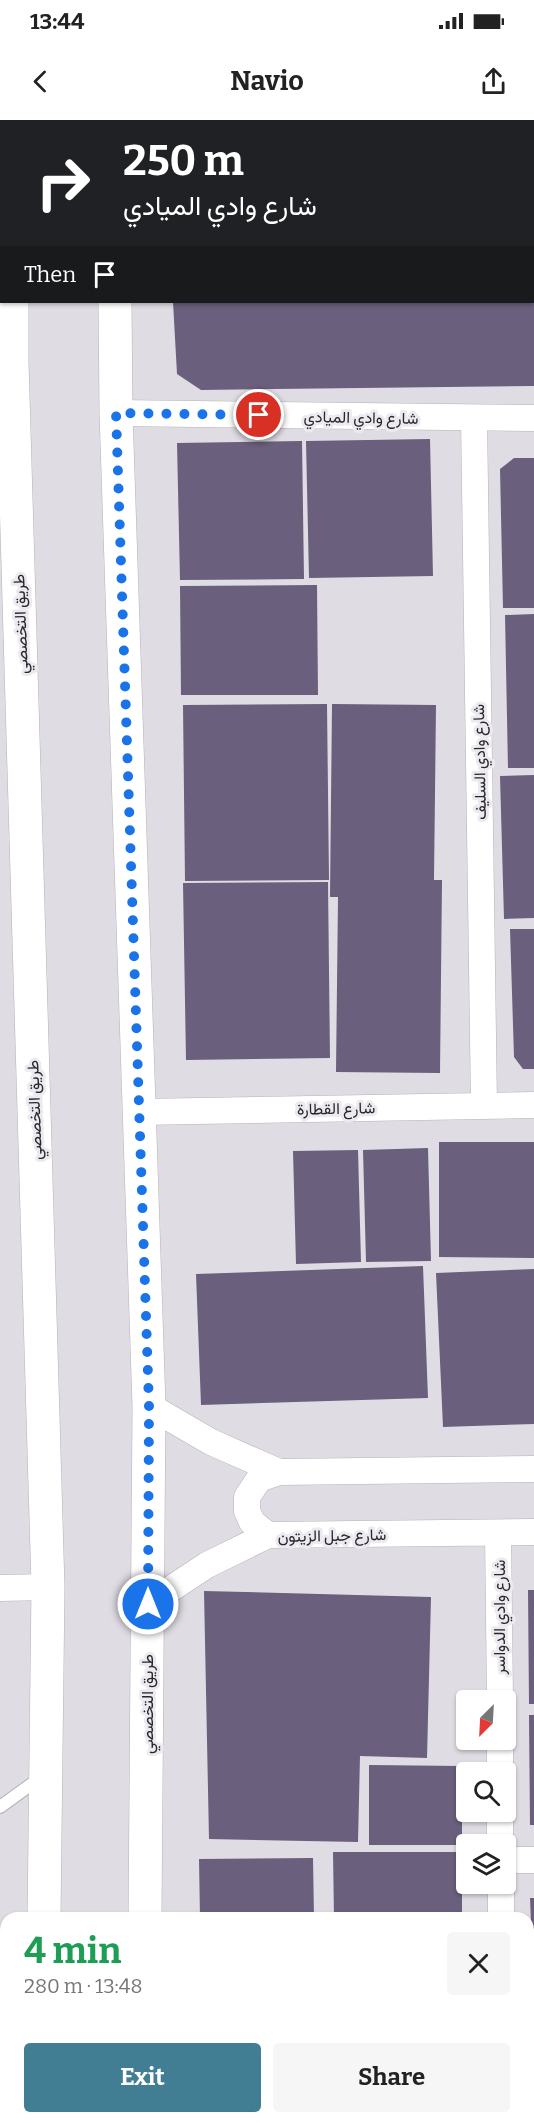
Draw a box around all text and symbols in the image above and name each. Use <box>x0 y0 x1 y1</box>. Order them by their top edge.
text: 13:44 <box>30 8 84 35</box>
icon: back <box>24 65 57 98</box>
text: Navio <box>230 65 304 97</box>
icon: share <box>477 65 510 98</box>
text: 250 m <box>123 136 244 186</box>
icon: right <box>24 144 102 222</box>
text: شارع وادي الميادي <box>123 190 317 222</box>
icon: arrive <box>88 258 121 291</box>
text: Then <box>24 261 76 288</box>
pin <box>233 389 284 440</box>
icon: arrive <box>242 398 275 431</box>
street label: شارع وادي الميادي <box>303 407 419 432</box>
street label: طريق التخصصي <box>9 574 36 674</box>
street label: شارع وادي السليف <box>469 704 494 820</box>
street label: طريق التخصصي <box>23 1060 50 1160</box>
street label: شارع القطارة <box>297 1098 375 1121</box>
street label: شارع جبل الزيتون <box>277 1525 387 1548</box>
street label: شارع وادي الدواسر <box>490 1560 513 1675</box>
position arrow <box>116 1572 180 1636</box>
street label: طريق التخصصي <box>138 1654 161 1754</box>
north arrow <box>456 1690 516 1750</box>
map controls <box>456 1690 516 1894</box>
button: search <box>456 1762 516 1822</box>
button: layers <box>456 1834 516 1894</box>
text: 4 min <box>24 1929 121 1973</box>
button: close <box>447 1932 510 1995</box>
text: 280 m · 13:48 <box>24 1974 142 1998</box>
button: Exit <box>24 2043 261 2112</box>
button: Share <box>273 2043 510 2112</box>

